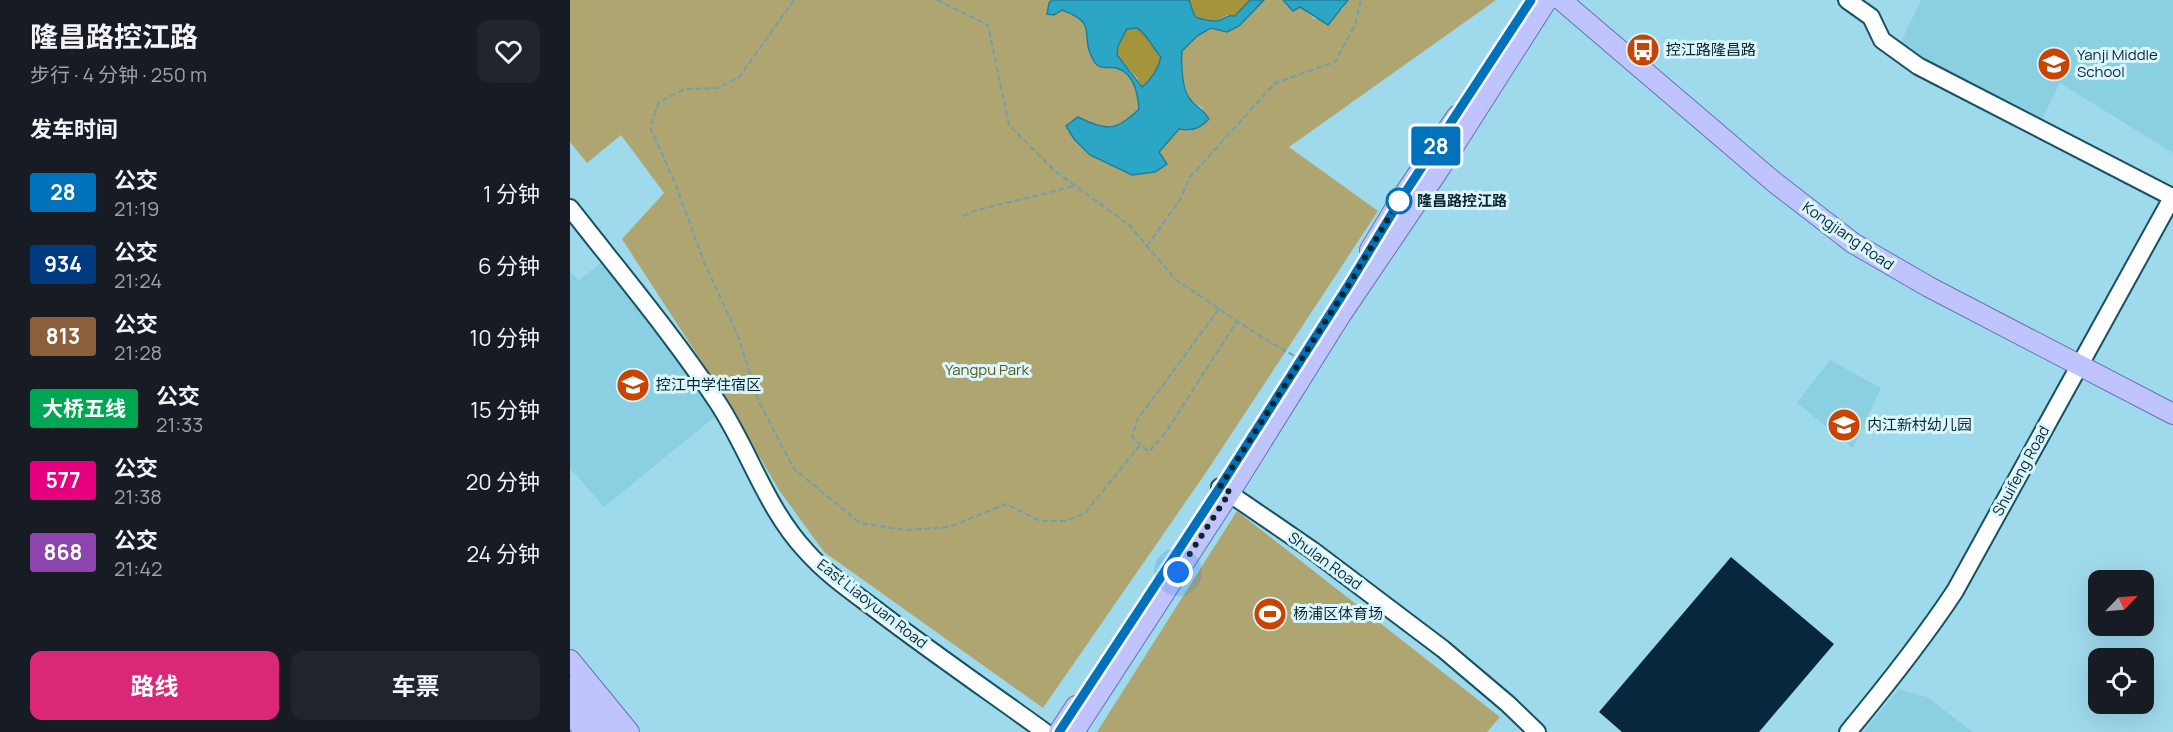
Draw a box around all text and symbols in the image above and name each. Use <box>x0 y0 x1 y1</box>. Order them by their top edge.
text: 隆昌路控江路 <box>30 17 198 55</box>
button: heart <box>477 20 540 83</box>
bus stop icon: 控江路隆昌路 <box>1625 32 1661 68</box>
place label: 控江路隆昌路 <box>1666 39 1756 60</box>
place label: Yanji Middle School <box>2077 44 2158 82</box>
school or university icon: Yanji Middle School <box>2036 46 2072 82</box>
text: 步行 · 4 分钟 · 250 m <box>30 61 207 88</box>
text: 发车时间 <box>30 114 118 144</box>
line badge: 28 <box>1409 126 1463 166</box>
text: 28 <box>1423 132 1449 160</box>
text: 公交 <box>114 165 158 195</box>
text: 28 <box>50 178 76 206</box>
text: 1 分钟 <box>483 179 540 209</box>
marker: 隆昌路控江路 <box>1386 188 1412 214</box>
place label: 隆昌路控江路 <box>1417 190 1507 211</box>
text: 21:19 <box>114 195 159 222</box>
street label: Kongjiang Road <box>1798 196 1898 275</box>
text: 公交 <box>114 237 158 267</box>
text: 934 <box>44 250 82 278</box>
text: 6 分钟 <box>478 251 540 281</box>
text: 21:24 <box>114 267 162 294</box>
text: 公交 <box>114 309 158 339</box>
text: 813 <box>46 322 80 350</box>
text: 10 分钟 <box>470 323 540 353</box>
text: 21:28 <box>114 339 162 366</box>
park label: Yangpu Park <box>945 359 1030 380</box>
school or university icon: 控江中学住宿区 <box>615 367 651 403</box>
place label: 控江中学住宿区 <box>656 374 761 395</box>
text: 公交 <box>156 381 200 411</box>
text: 大桥五线 <box>42 394 126 422</box>
text: 15 分钟 <box>470 395 540 425</box>
school or university icon: 内江新村幼儿园 <box>1826 407 1862 443</box>
text: 21:33 <box>156 411 203 438</box>
place label: 内江新村幼儿园 <box>1867 414 1972 435</box>
street label: Shuifeng Road <box>1987 422 2054 520</box>
text: 公交 <box>114 453 158 483</box>
text: 577 <box>46 466 80 494</box>
text: 20 分钟 <box>466 467 540 497</box>
text: 21:38 <box>114 483 162 510</box>
text: 公交 <box>114 525 158 555</box>
street label: Shulan Road <box>1284 527 1366 594</box>
text: 868 <box>44 538 82 566</box>
text: 24 分钟 <box>467 539 540 569</box>
street label: East Liaoyuan Road <box>813 554 932 653</box>
text: 21:42 <box>114 555 162 582</box>
your location <box>1163 557 1193 587</box>
north arrow <box>2088 570 2154 636</box>
map controls <box>2088 570 2154 714</box>
sports icon: 杨浦区体育场 <box>1252 596 1288 632</box>
place label: 杨浦区体育场 <box>1293 603 1383 624</box>
button: locate <box>2088 648 2154 714</box>
button: 路线 <box>30 651 279 720</box>
button: 车票 <box>291 651 540 720</box>

